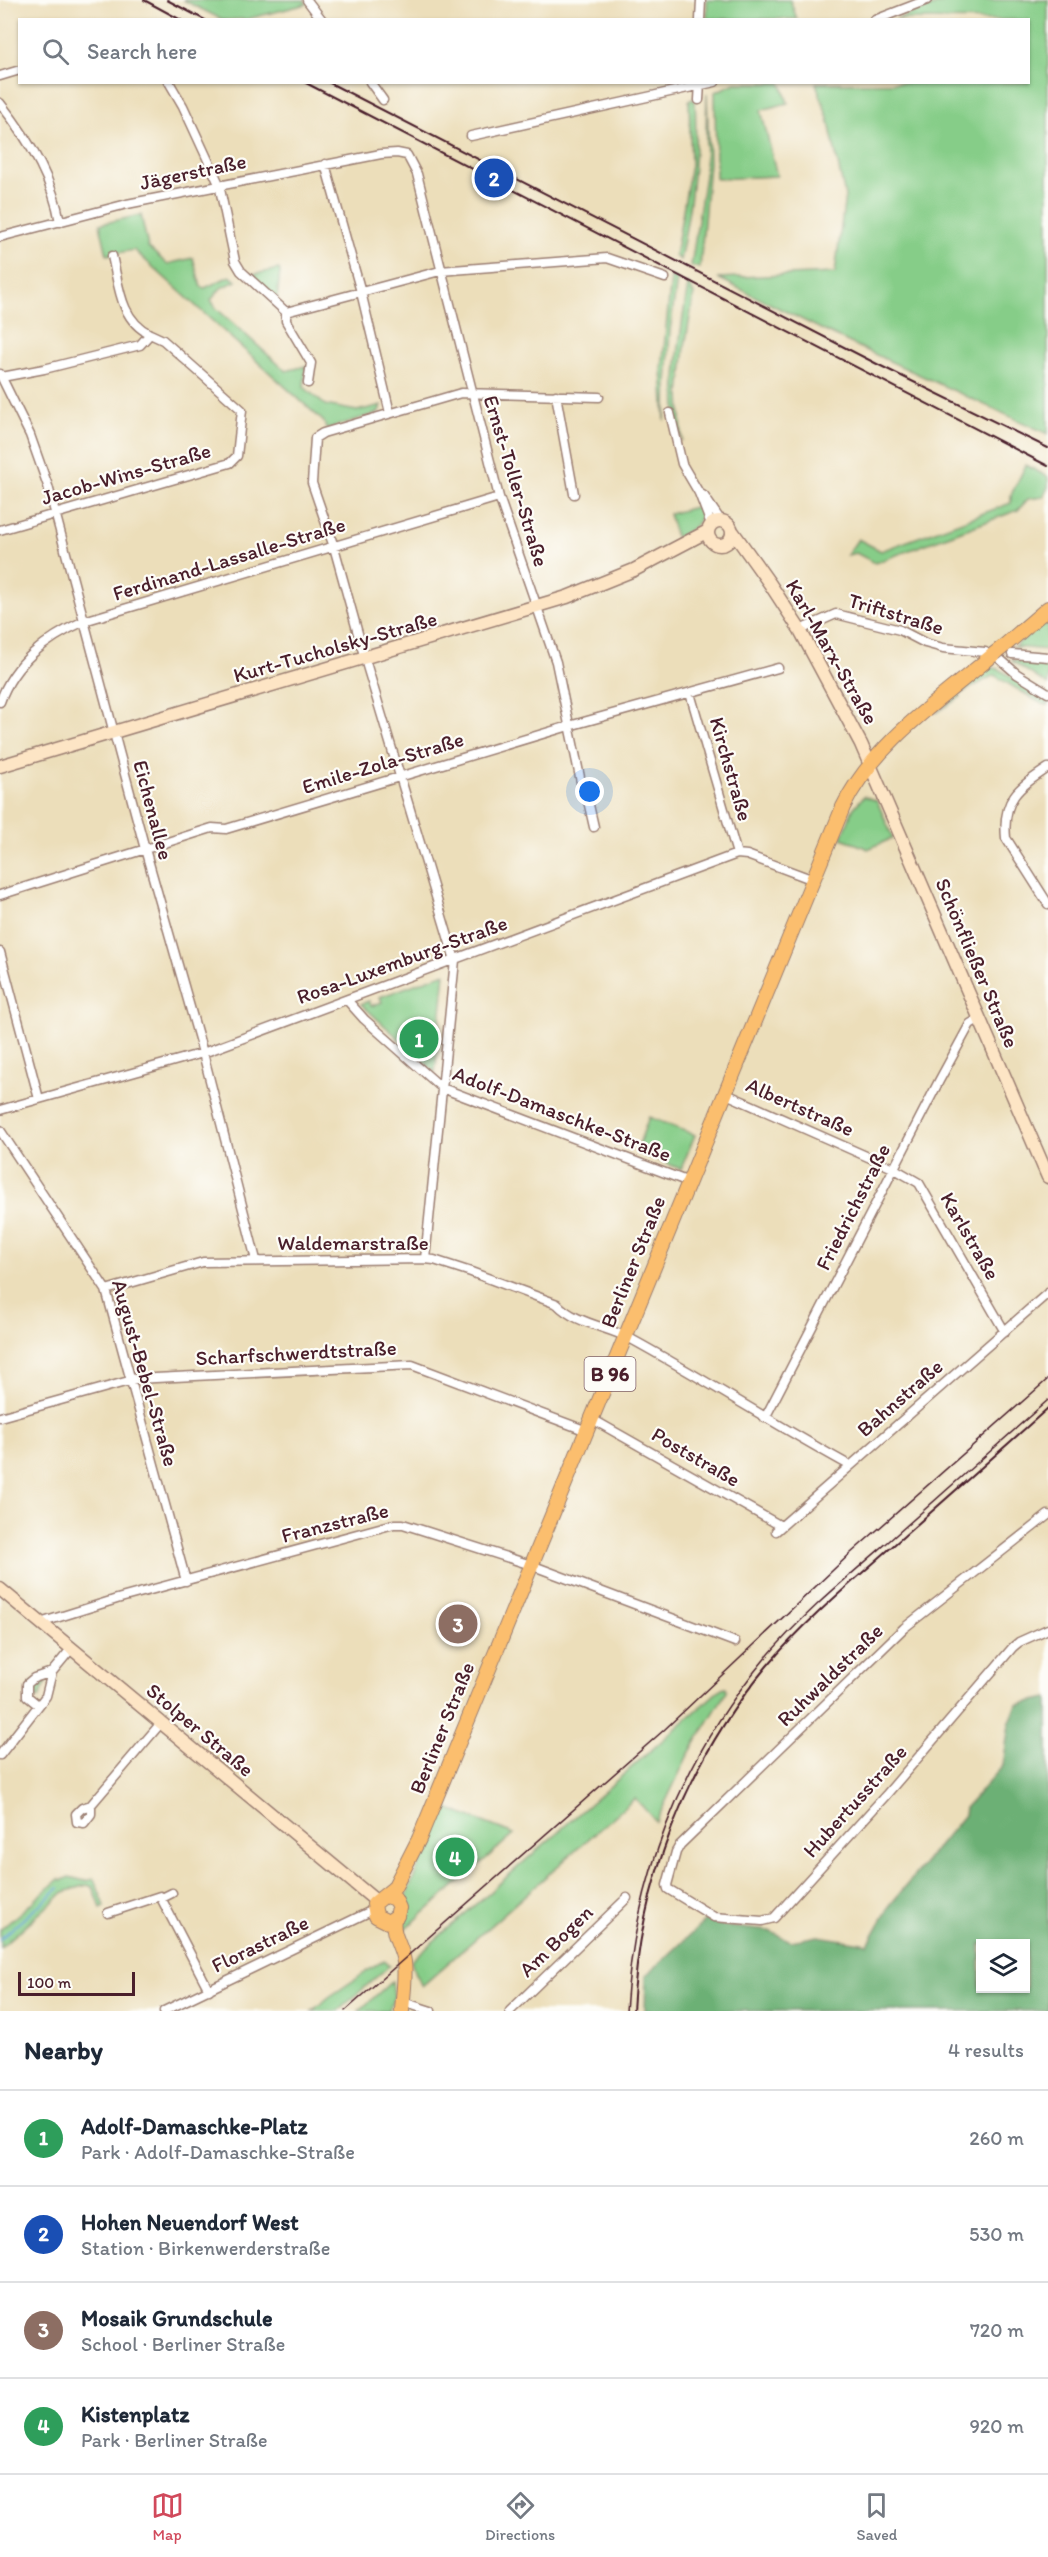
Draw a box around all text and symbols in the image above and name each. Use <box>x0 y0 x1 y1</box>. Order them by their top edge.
search box <box>18 18 1030 84</box>
icon: search <box>39 35 72 68</box>
text: Search here <box>87 38 197 65</box>
street label: Jägerstraße <box>137 148 248 195</box>
pin: 2 <box>474 156 514 201</box>
street label: Ernst-Toller-Straße <box>479 392 554 569</box>
street label: Jacob-Wins-Straße <box>38 437 214 510</box>
street label: Ferdinand-Lassalle-Straße <box>110 511 348 606</box>
street label: Karl-Marx-Straße <box>781 575 884 729</box>
street label: Triftstraße <box>845 587 947 640</box>
street label: Kurt-Tucholsky-Straße <box>230 605 440 688</box>
street label: Kirchstraße <box>705 714 758 824</box>
street label: Emile-Zola-Straße <box>299 726 467 799</box>
street label: Eichenallee <box>128 757 179 862</box>
your location <box>575 777 604 806</box>
street label: Schönfließer Straße <box>930 874 1024 1051</box>
street label: Rosa-Luxemburg-Straße <box>293 910 511 1009</box>
pin: 1 <box>400 1016 438 1062</box>
street label: Adolf-Damaschke-Straße <box>449 1060 675 1167</box>
street label: Albertstraße <box>742 1072 858 1141</box>
street label: Friedrichstraße <box>810 1139 895 1274</box>
street label: Karlstraße <box>935 1187 1006 1284</box>
street label: Berliner Straße <box>595 1192 670 1331</box>
street label: Waldemarstraße <box>277 1230 429 1255</box>
street label: August-Bebel-Straße <box>107 1277 184 1469</box>
street label: Scharfschwerdtstraße <box>195 1335 397 1370</box>
street label: Bahnstraße <box>852 1354 948 1442</box>
road number: B 96 <box>584 1357 636 1391</box>
street label: Poststraße <box>648 1421 745 1492</box>
street label: Franzstraße <box>279 1497 391 1548</box>
pin: 3 <box>438 1602 478 1646</box>
street label: Ruhwaldstraße <box>772 1618 888 1731</box>
street label: Berliner Straße <box>404 1658 479 1797</box>
street label: Stolper Straße <box>142 1678 259 1782</box>
street label: Hubertusstraße <box>797 1739 912 1862</box>
pin: 4 <box>436 1834 474 1880</box>
street label: Am Bogen <box>514 1899 598 1982</box>
street label: Florastraße <box>207 1909 312 1978</box>
map controls <box>976 1939 1030 1993</box>
button: layers <box>976 1939 1030 1993</box>
scale bar <box>18 1969 135 1996</box>
text: 100 m <box>27 1973 71 1992</box>
text: Nearby <box>24 2034 103 2066</box>
text: 4 results <box>948 2038 1024 2062</box>
text: Adolf-Damaschke-Platz <box>81 2113 308 2140</box>
text: 1 <box>39 2126 48 2150</box>
text: 260 m <box>969 2126 1024 2150</box>
text: Park · Adolf-Damaschke-Straße <box>81 2140 355 2164</box>
text: Hohen Neuendorf West <box>81 2209 298 2236</box>
text: 2 <box>38 2222 49 2246</box>
text: 530 m <box>969 2222 1024 2246</box>
text: Station · Birkenwerderstraße <box>81 2236 330 2260</box>
text: Mosaik Grundschule <box>81 2305 273 2332</box>
text: 3 <box>38 2318 49 2342</box>
text: 720 m <box>970 2318 1024 2342</box>
text: School · Berliner Straße <box>81 2332 285 2356</box>
text: Kistenplatz <box>81 2401 189 2428</box>
text: 4 <box>37 2414 50 2438</box>
text: 920 m <box>969 2414 1024 2438</box>
text: Park · Berliner Straße <box>81 2428 268 2452</box>
tab: Map <box>151 2489 184 2544</box>
tab: Directions <box>485 2489 555 2544</box>
tab: Saved <box>857 2489 897 2544</box>

